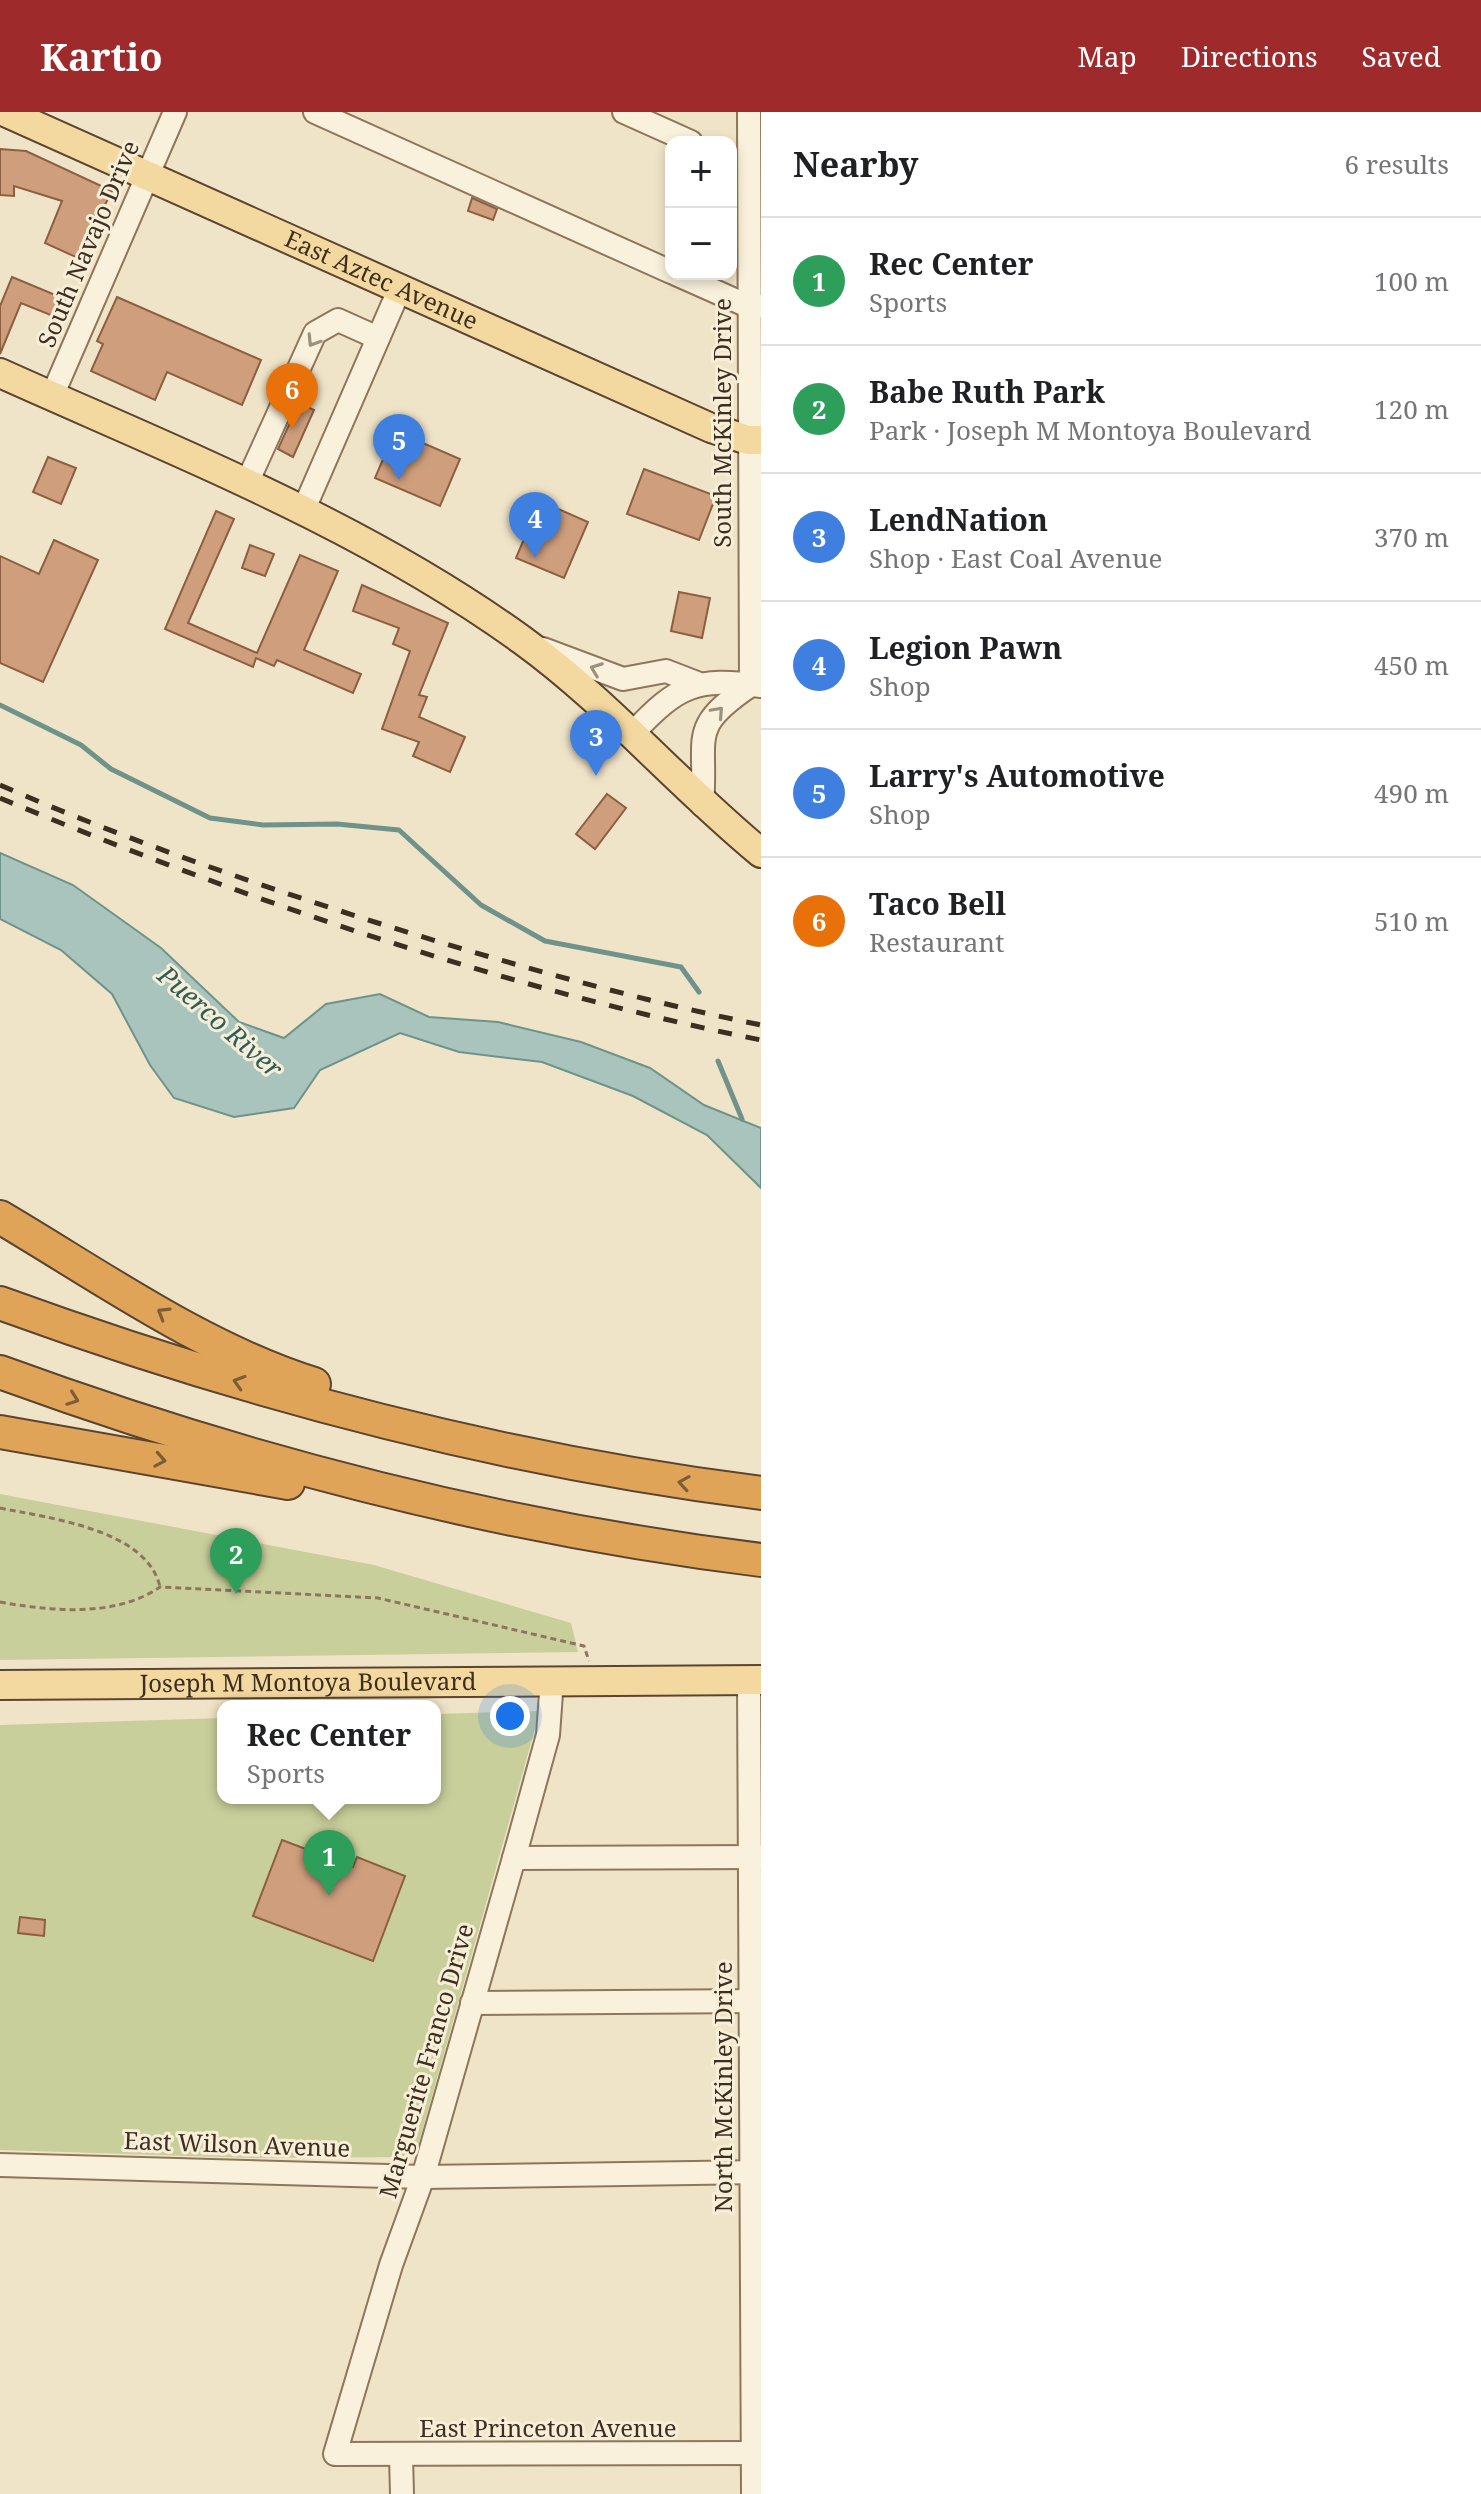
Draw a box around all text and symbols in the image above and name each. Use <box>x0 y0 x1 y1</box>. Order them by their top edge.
text: Kartio <box>40 30 163 82</box>
text: Map <box>1077 37 1137 75</box>
text: Directions <box>1181 37 1318 75</box>
text: Saved <box>1362 37 1441 75</box>
street label: South Navajo Drive <box>29 135 146 352</box>
map controls <box>665 136 737 280</box>
button: + <box>665 136 737 208</box>
text: Nearby <box>793 141 919 187</box>
text: 6 results <box>1344 146 1449 182</box>
button: − <box>665 208 737 280</box>
street label: East Aztec Avenue <box>280 221 483 337</box>
text: Rec Center <box>869 243 1033 284</box>
text: 1 <box>812 263 826 299</box>
text: 100 m <box>1374 263 1449 299</box>
text: Sports <box>869 284 947 320</box>
street label: South McKinley Drive <box>705 298 738 548</box>
one-way arrow <box>308 333 323 347</box>
pin: 6 <box>266 363 318 429</box>
text: Babe Ruth Park <box>869 371 1105 412</box>
text: 2 <box>812 391 826 427</box>
text: 120 m <box>1374 391 1449 427</box>
text: Park · Joseph M Montoya Boulevard <box>869 412 1311 448</box>
pin: 5 <box>373 414 425 480</box>
pin: 4 <box>509 492 561 558</box>
text: LendNation <box>869 499 1048 540</box>
text: 3 <box>812 519 826 555</box>
text: 370 m <box>1374 519 1449 555</box>
text: Shop · East Coal Avenue <box>869 540 1162 576</box>
text: Legion Pawn <box>869 627 1062 668</box>
text: 4 <box>812 647 826 683</box>
text: 450 m <box>1374 647 1449 683</box>
one-way arrow <box>590 662 604 679</box>
text: Shop <box>869 668 931 704</box>
one-way arrow <box>708 706 723 721</box>
pin: 3 <box>570 710 622 776</box>
text: Larry's Automotive <box>869 755 1165 796</box>
text: 5 <box>812 775 826 811</box>
text: 490 m <box>1374 775 1449 811</box>
text: Shop <box>869 796 931 832</box>
text: Taco Bell <box>869 883 1006 924</box>
text: 6 <box>812 903 826 939</box>
text: 510 m <box>1374 903 1449 939</box>
text: Restaurant <box>869 924 1004 960</box>
water label: Puerco River <box>150 956 291 1086</box>
one-way arrow <box>157 1307 172 1323</box>
one-way arrow <box>233 1375 247 1391</box>
one-way arrow <box>65 1389 79 1406</box>
one-way arrow <box>153 1451 166 1468</box>
one-way arrow <box>677 1475 690 1492</box>
pin: 2 <box>210 1528 262 1594</box>
street label: Joseph M Montoya Boulevard <box>139 1664 477 1699</box>
your location <box>490 1696 530 1736</box>
popup <box>217 1700 441 1804</box>
text: Rec Center <box>247 1714 411 1755</box>
text: Sports <box>247 1755 325 1791</box>
pin: 1 <box>303 1830 355 1896</box>
street label: Marguerite Franco Drive <box>371 1920 481 2202</box>
street label: North McKinley Drive <box>706 1962 739 2212</box>
street label: East Wilson Avenue <box>123 2123 351 2164</box>
street label: East Princeton Avenue <box>419 2411 677 2444</box>

